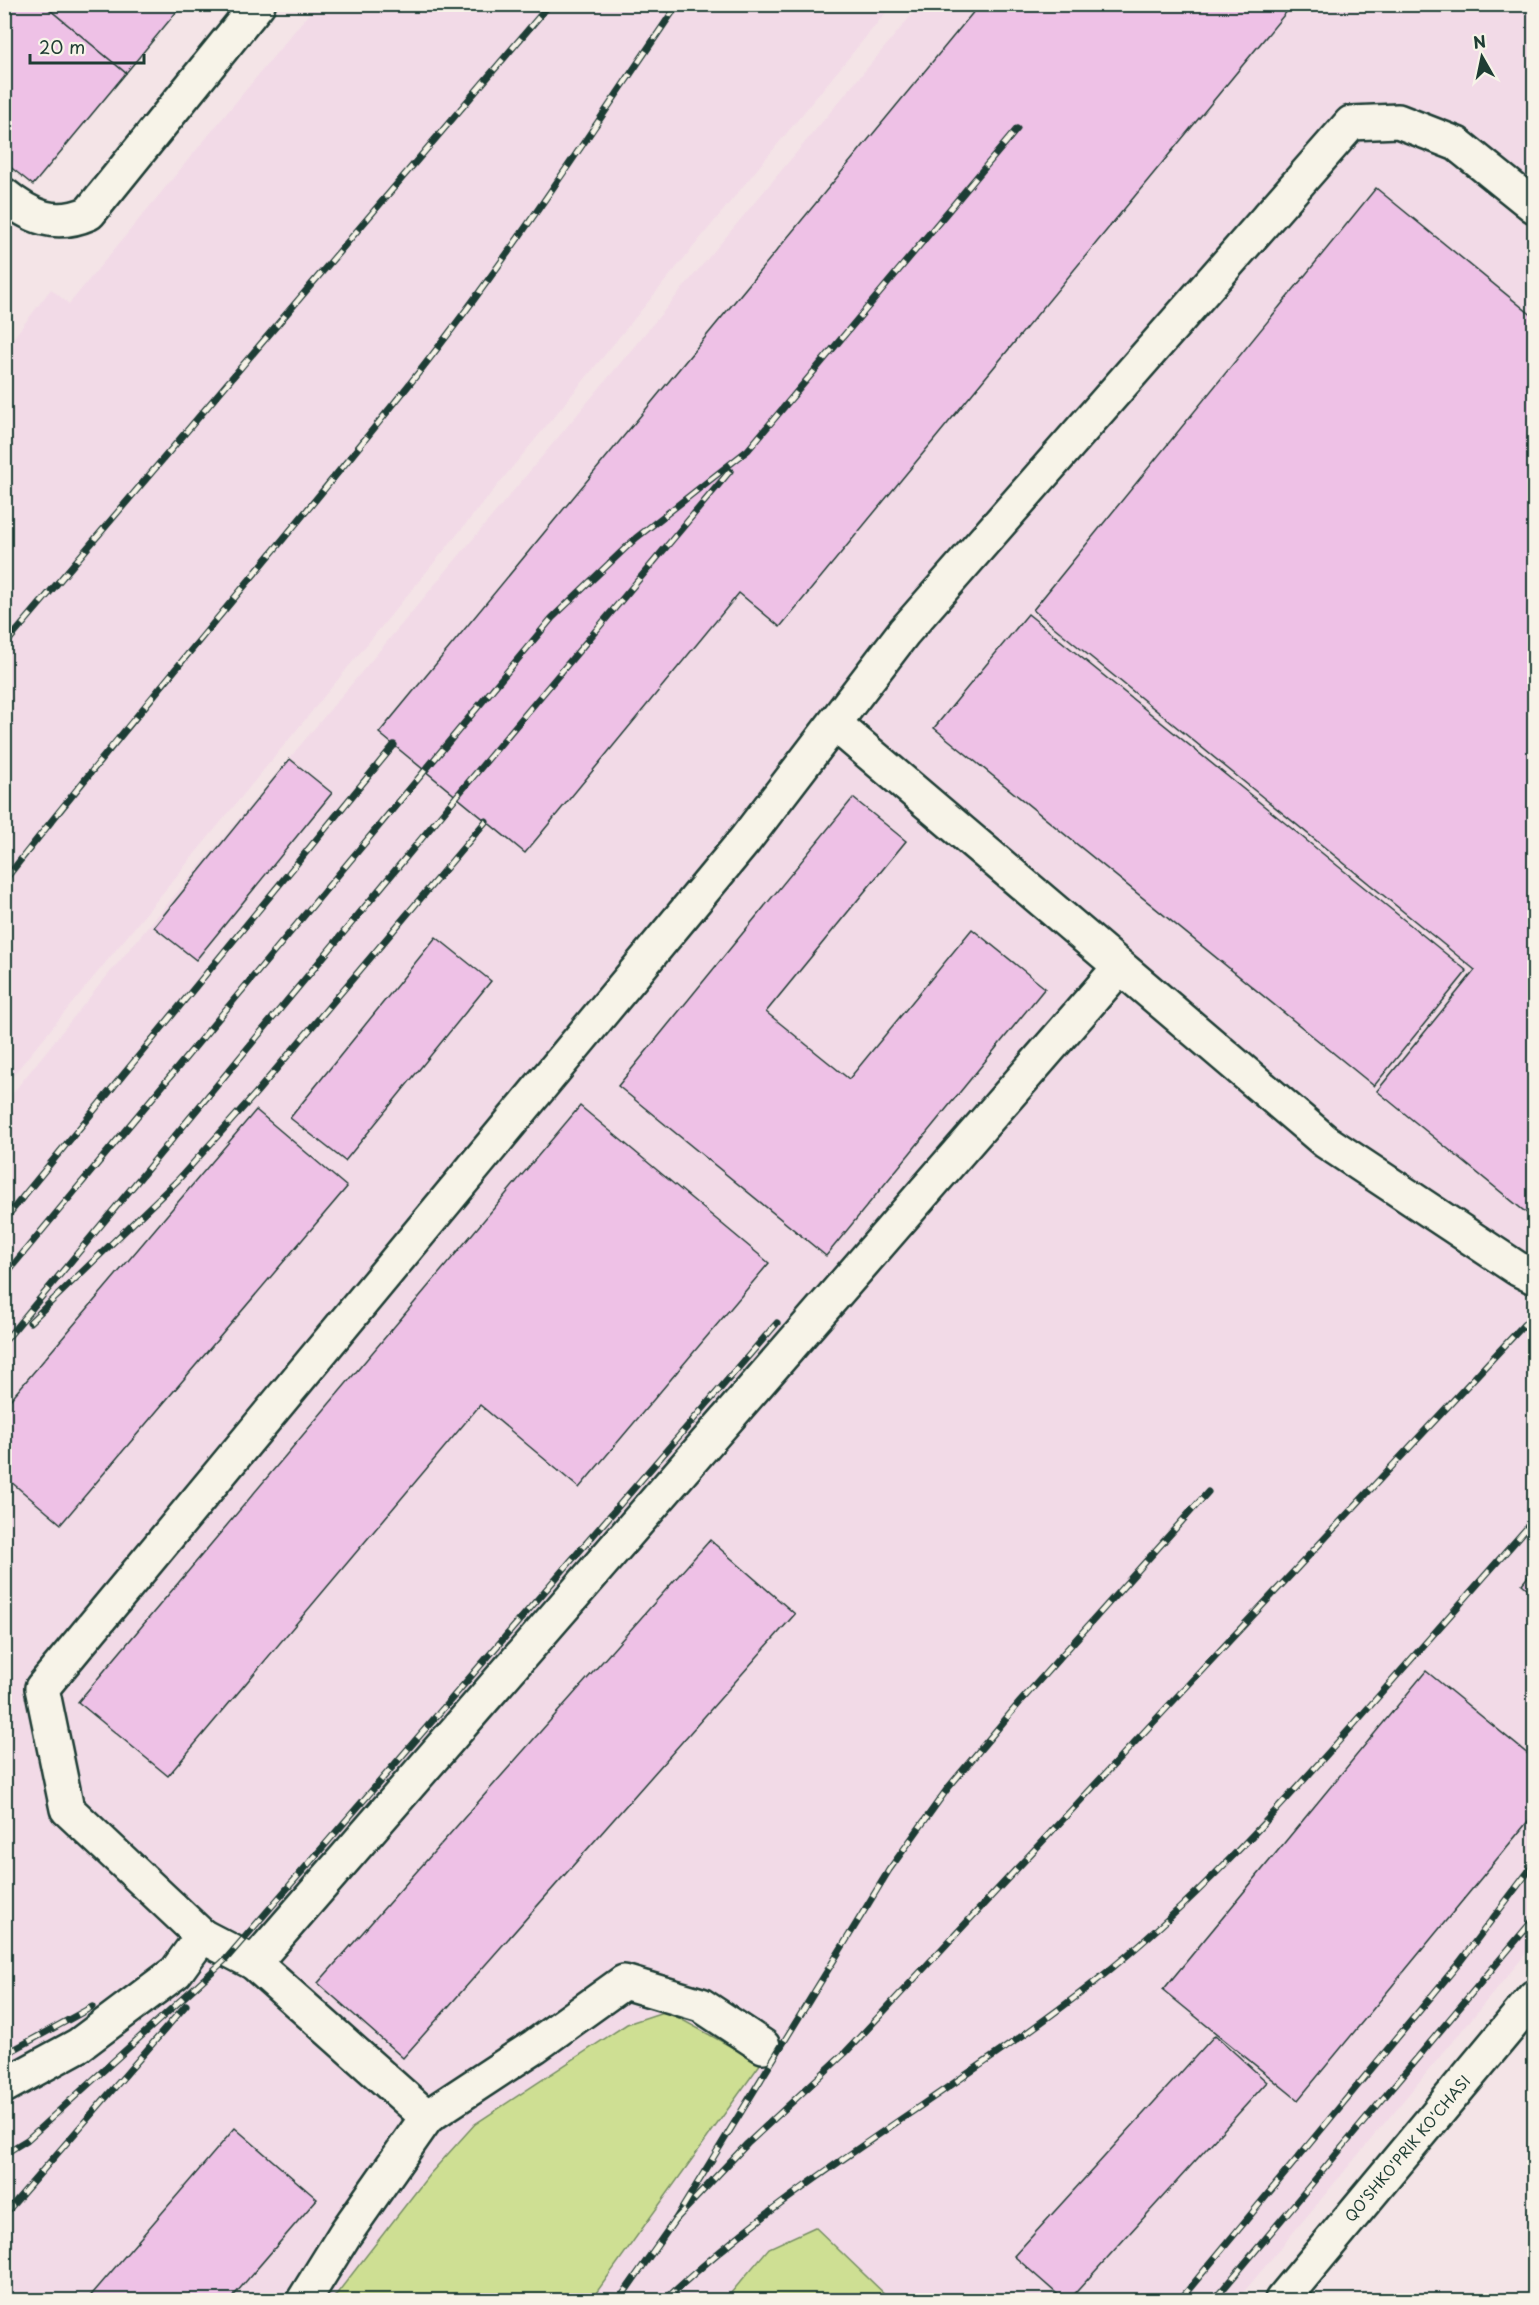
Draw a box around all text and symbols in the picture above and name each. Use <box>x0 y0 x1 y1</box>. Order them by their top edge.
scale bar <box>30 27 144 65</box>
north arrow <box>1452 27 1512 87</box>
text: N <box>1471 28 1488 54</box>
text: 20 m <box>39 33 85 60</box>
street label: QO'SHKO'PRIK KO'CHASI <box>1338 2070 1475 2226</box>

